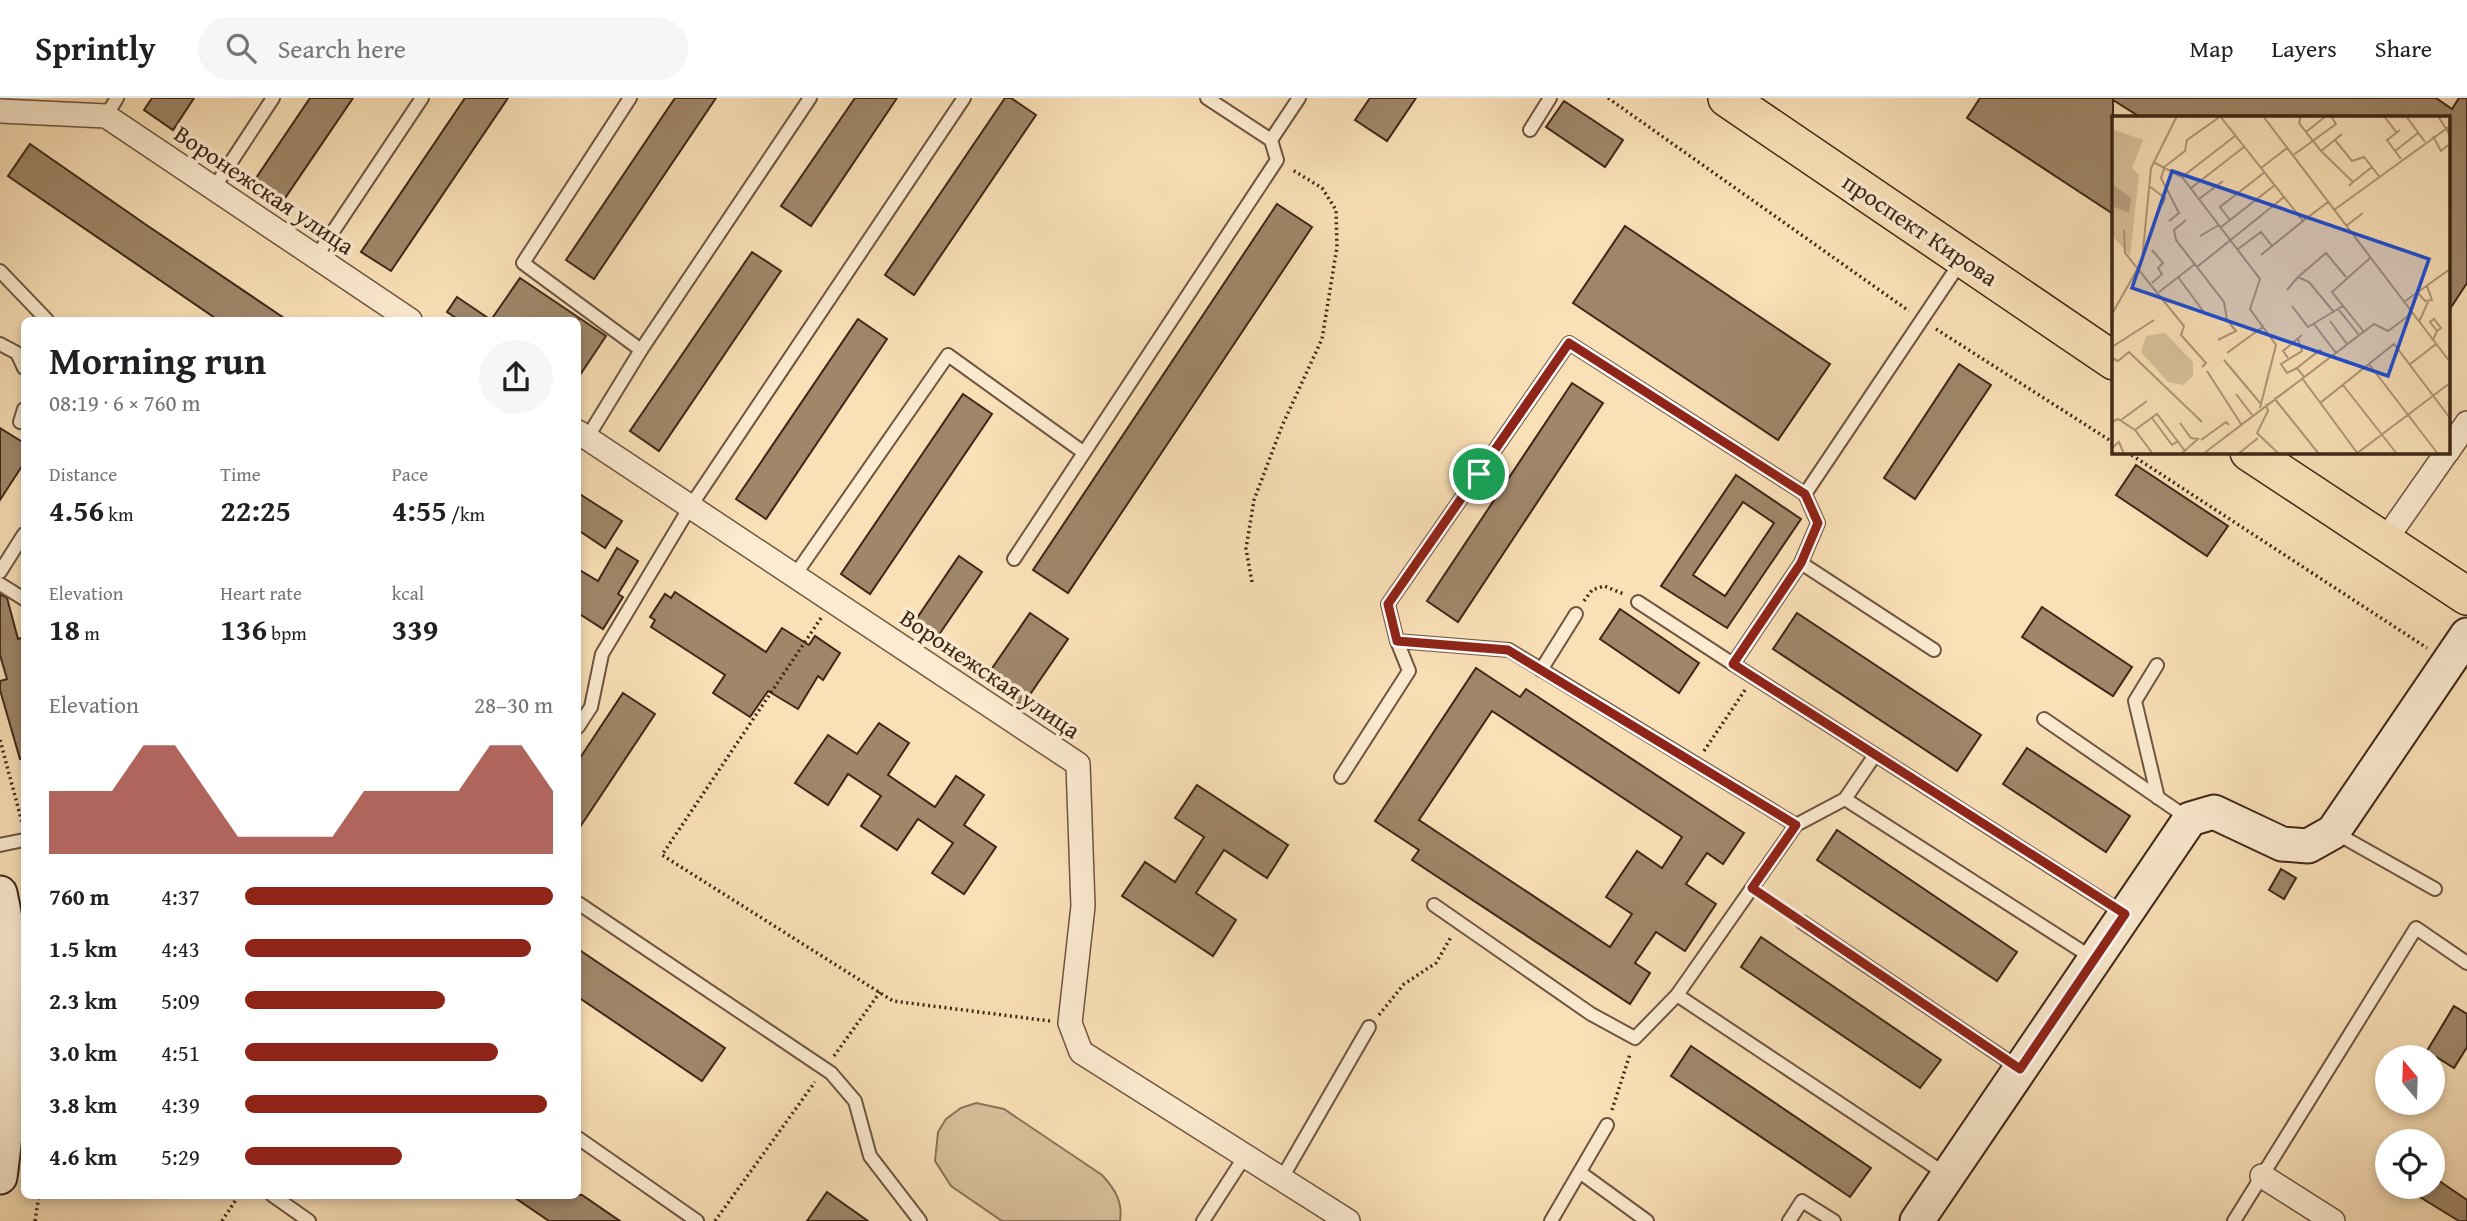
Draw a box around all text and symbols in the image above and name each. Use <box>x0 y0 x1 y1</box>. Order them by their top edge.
search box <box>198 17 688 80</box>
text: Sprintly <box>35 24 156 72</box>
icon: search <box>222 29 260 67</box>
text: Search here <box>278 29 406 68</box>
text: Map <box>2190 31 2233 66</box>
text: Layers <box>2271 31 2337 66</box>
text: Share <box>2375 31 2432 66</box>
street label: Воронежская улица <box>167 116 362 263</box>
inset map <box>2112 116 2450 453</box>
street label: проспект Кирова <box>1835 164 2006 295</box>
text: Morning run <box>49 332 266 388</box>
button: share <box>479 340 553 414</box>
text: 08:19 · 6 × 760 m <box>49 386 201 419</box>
pin <box>1449 444 1509 504</box>
icon: arrive <box>1460 455 1498 493</box>
text: Distance <box>49 460 117 488</box>
text: Time <box>220 460 261 488</box>
text: Pace <box>392 460 428 488</box>
text: 4.56 <box>49 488 104 532</box>
text: 22:25 <box>220 488 291 532</box>
text: 4:55 <box>392 488 447 532</box>
text: km <box>104 500 133 528</box>
text: /km <box>447 500 485 528</box>
text: Elevation <box>49 579 123 607</box>
text: Heart rate <box>220 579 302 607</box>
text: kcal <box>392 579 424 607</box>
street label: Воронежская улица <box>893 600 1088 747</box>
text: 18 <box>49 607 80 651</box>
text: 136 <box>220 607 267 651</box>
text: 339 <box>392 607 438 651</box>
text: m <box>80 619 100 647</box>
text: bpm <box>267 619 307 647</box>
text: Elevation <box>49 688 139 721</box>
text: 28–30 m <box>474 688 553 721</box>
text: 760 m <box>49 880 110 913</box>
text: 4:37 <box>161 880 200 913</box>
text: 1.5 km <box>49 932 117 965</box>
text: 4:43 <box>161 932 200 965</box>
text: 2.3 km <box>49 984 117 1017</box>
text: 5:09 <box>161 984 200 1017</box>
text: 3.0 km <box>49 1036 117 1069</box>
text: 4:51 <box>161 1036 200 1069</box>
north arrow <box>2375 1045 2445 1115</box>
map controls <box>2375 1045 2445 1199</box>
text: 3.8 km <box>49 1088 117 1121</box>
text: 4:39 <box>161 1088 200 1121</box>
button: locate <box>2375 1129 2445 1199</box>
text: 4.6 km <box>49 1140 117 1173</box>
text: 5:29 <box>161 1140 200 1173</box>

